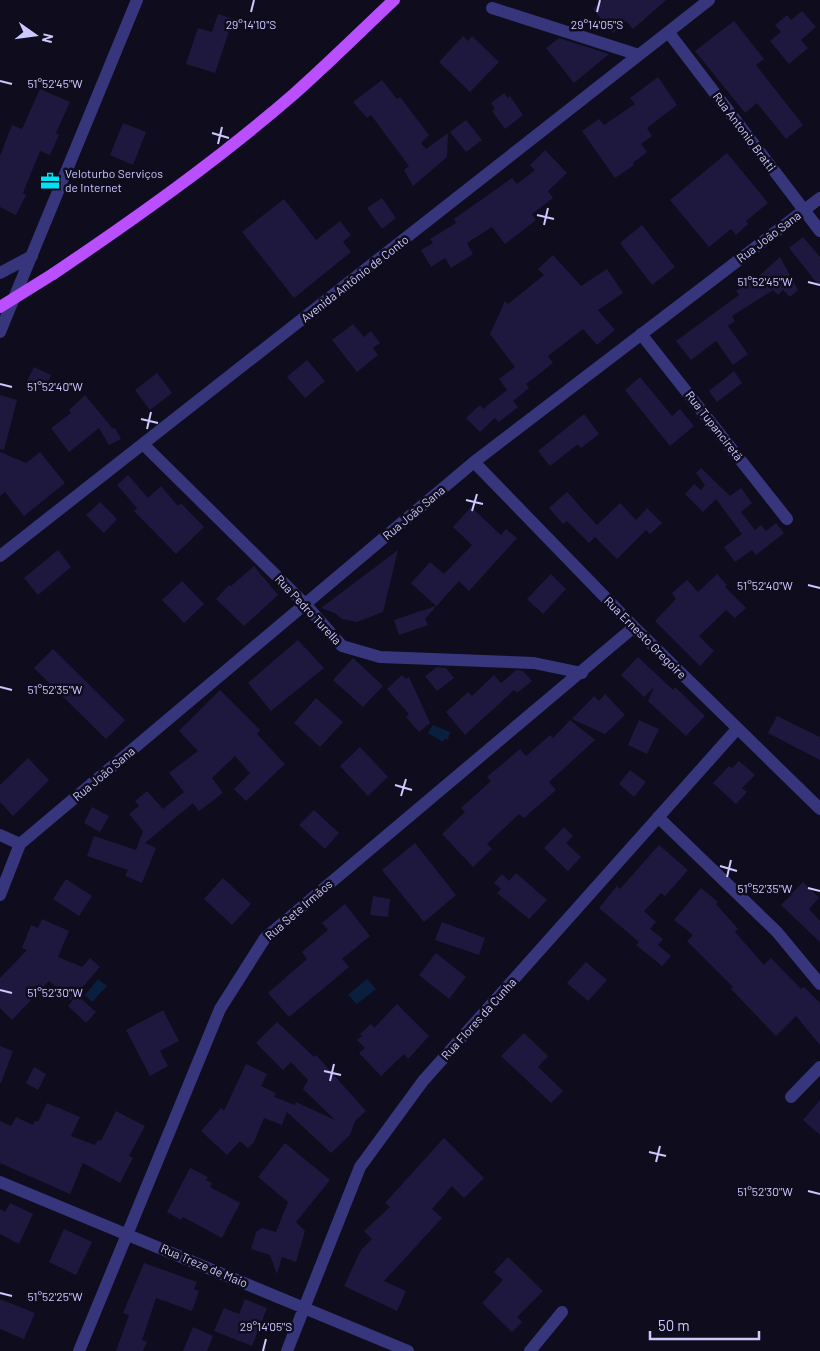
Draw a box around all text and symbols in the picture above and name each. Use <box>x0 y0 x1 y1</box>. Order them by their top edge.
north arrow <box>10 10 60 60</box>
text: 29°14'10"S <box>226 17 276 31</box>
text: 29°14'05"S <box>571 17 623 31</box>
text: N <box>39 32 57 45</box>
text: 51°52'45"W <box>27 76 83 90</box>
street label: Rua Antonio Bratti <box>711 89 779 174</box>
place label: Veloturbo Serviços de Internet <box>65 166 163 194</box>
office icon: Veloturbo Serviços de Internet <box>39 170 61 192</box>
street label: Rua João Sana <box>734 208 803 265</box>
street label: Avenida Antônio de Conto <box>298 232 411 325</box>
text: 51°52'45"W <box>737 274 793 288</box>
text: 51°52'40"W <box>27 379 83 393</box>
street label: Rua Tupanciretã <box>683 388 746 463</box>
street label: Rua João Sana <box>380 482 447 542</box>
street label: Rua Pedro Turella <box>273 571 345 647</box>
text: 51°52'40"W <box>737 578 793 592</box>
street label: Rua Ernesto Gregoire <box>602 593 690 681</box>
text: 51°52'35"W <box>28 682 83 696</box>
street label: Rua João Sana <box>70 743 137 803</box>
street label: Rua Sete Irmãos <box>262 876 335 942</box>
text: 51°52'35"W <box>738 881 793 895</box>
street label: Rua Flores da Cunha <box>438 975 519 1062</box>
text: 51°52'30"W <box>27 985 83 999</box>
text: 51°52'30"W <box>737 1184 793 1198</box>
street label: Rua Treze de Maio <box>159 1240 250 1290</box>
text: 51°52'25"W <box>27 1289 83 1303</box>
scale bar <box>650 1308 759 1340</box>
text: 50 m <box>658 1316 690 1334</box>
text: 29°14'05"S <box>240 1319 292 1333</box>

